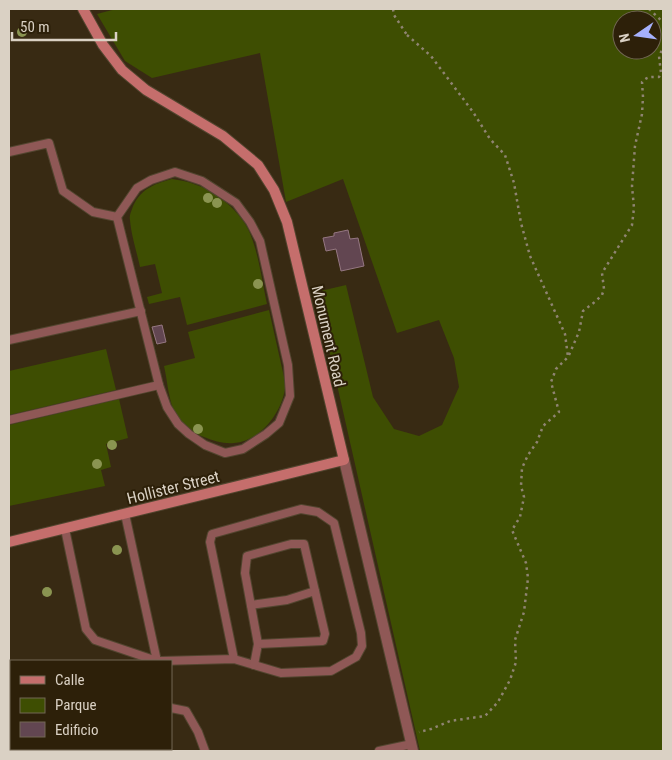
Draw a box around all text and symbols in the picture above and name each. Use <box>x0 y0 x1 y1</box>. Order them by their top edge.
scale bar <box>12 10 116 42</box>
north arrow <box>612 10 662 60</box>
text: 50 m <box>20 18 50 36</box>
text: N <box>616 32 633 44</box>
street label: Monument Road <box>308 284 349 389</box>
street label: Hollister Street <box>125 467 222 508</box>
legend <box>10 660 172 750</box>
text: Calle <box>55 671 85 689</box>
text: Parque <box>55 696 97 714</box>
text: Edificio <box>55 721 98 739</box>

